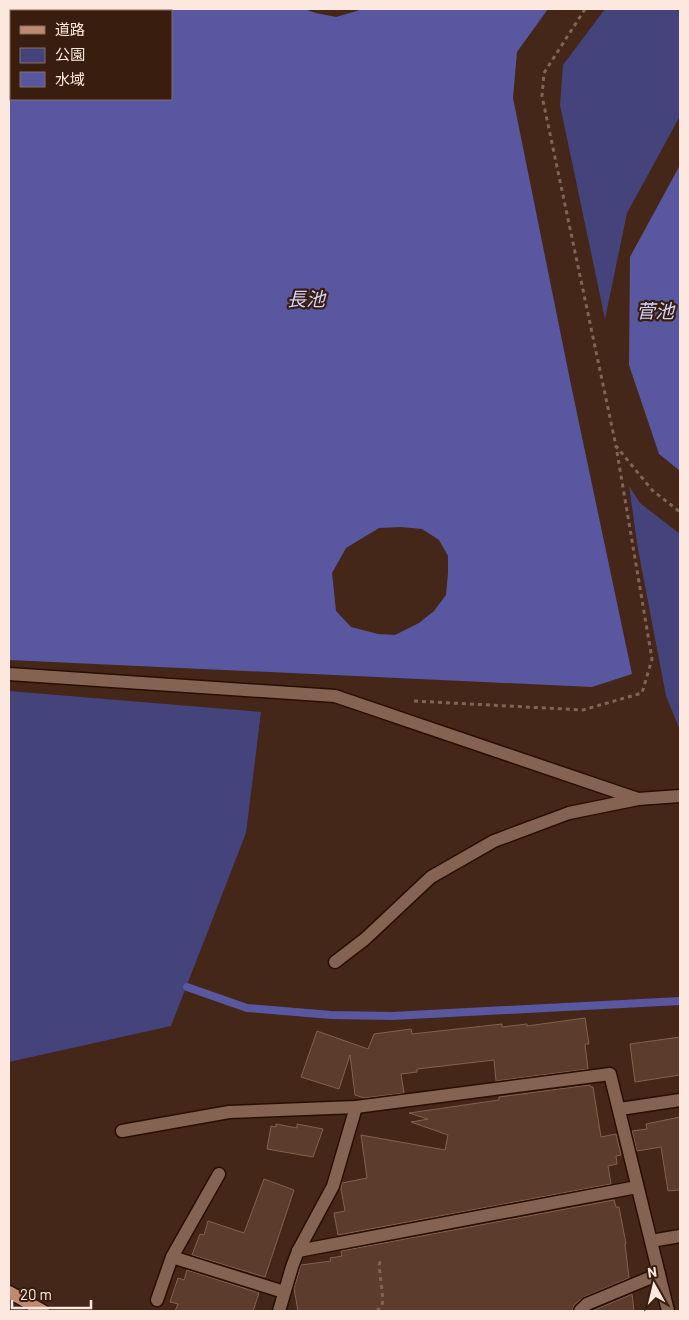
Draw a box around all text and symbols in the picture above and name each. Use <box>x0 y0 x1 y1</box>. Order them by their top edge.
legend <box>10 10 172 100</box>
text: 道路 <box>55 20 85 38</box>
text: 公園 <box>55 45 85 63</box>
text: 水域 <box>55 70 85 88</box>
water label: 長池 <box>287 287 327 310</box>
water label: 菅池 <box>636 299 676 322</box>
north arrow <box>629 1260 679 1310</box>
text: N <box>646 1263 658 1281</box>
scale bar <box>12 1278 91 1310</box>
text: 20 m <box>20 1285 52 1303</box>

